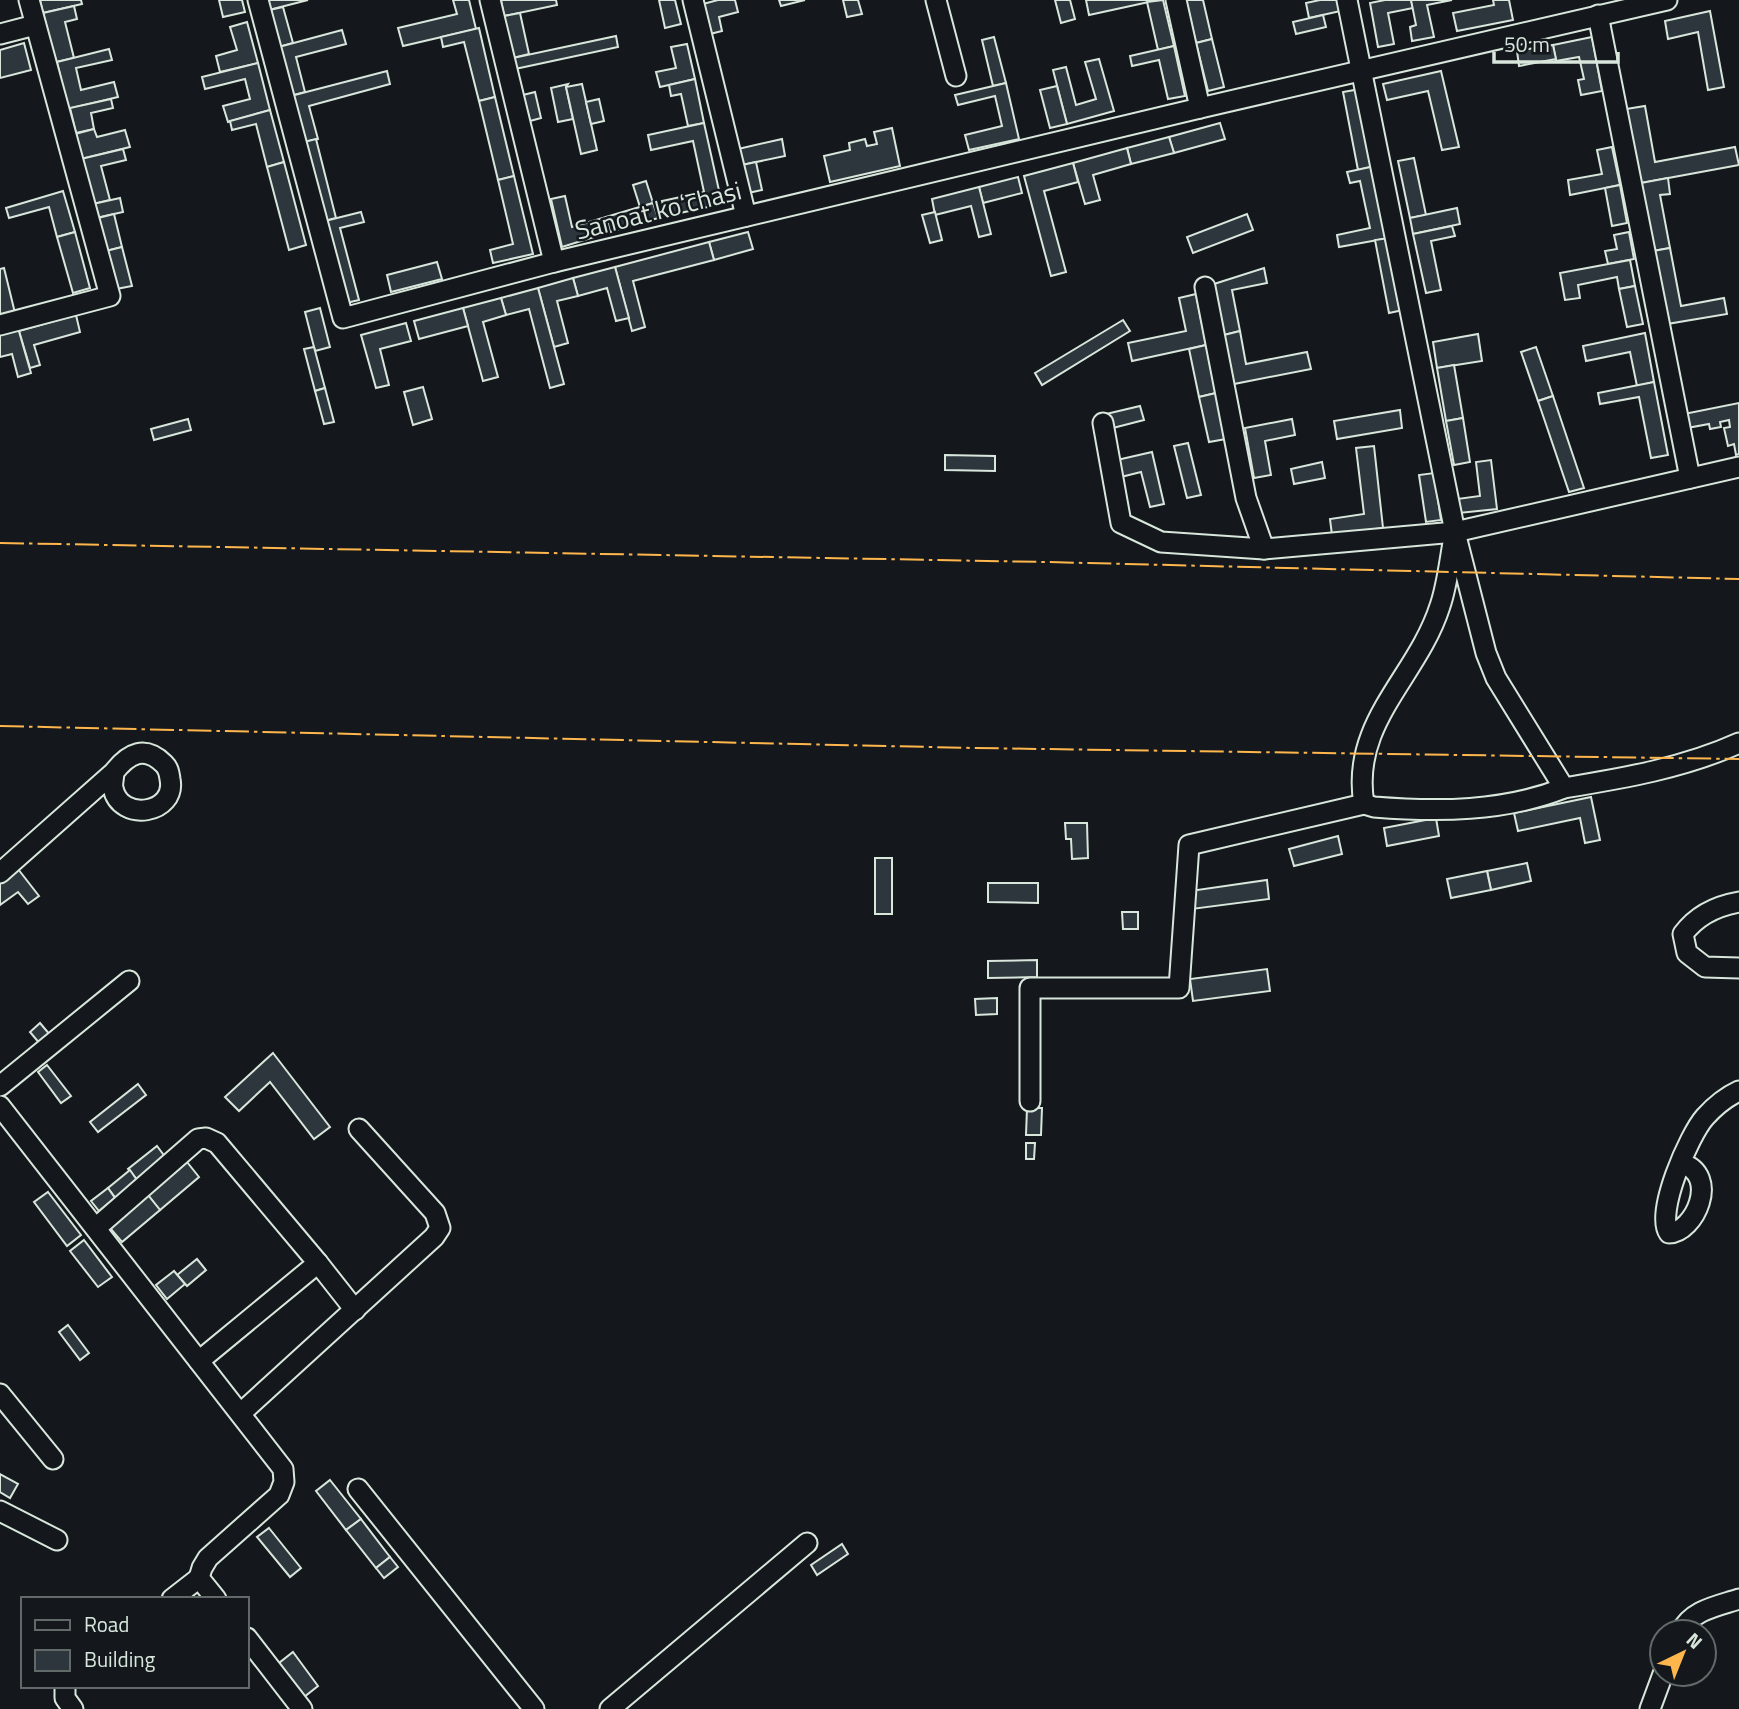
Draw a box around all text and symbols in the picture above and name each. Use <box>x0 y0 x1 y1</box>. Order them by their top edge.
scale bar <box>1494 21 1618 65</box>
text: 50 m <box>1504 28 1550 60</box>
street label: Sanoat koʻchasi <box>571 170 745 250</box>
legend <box>21 1597 248 1688</box>
text: Road <box>84 1608 129 1640</box>
north arrow <box>1648 1618 1718 1688</box>
text: N <box>1680 1625 1710 1655</box>
text: Building <box>84 1643 156 1675</box>

